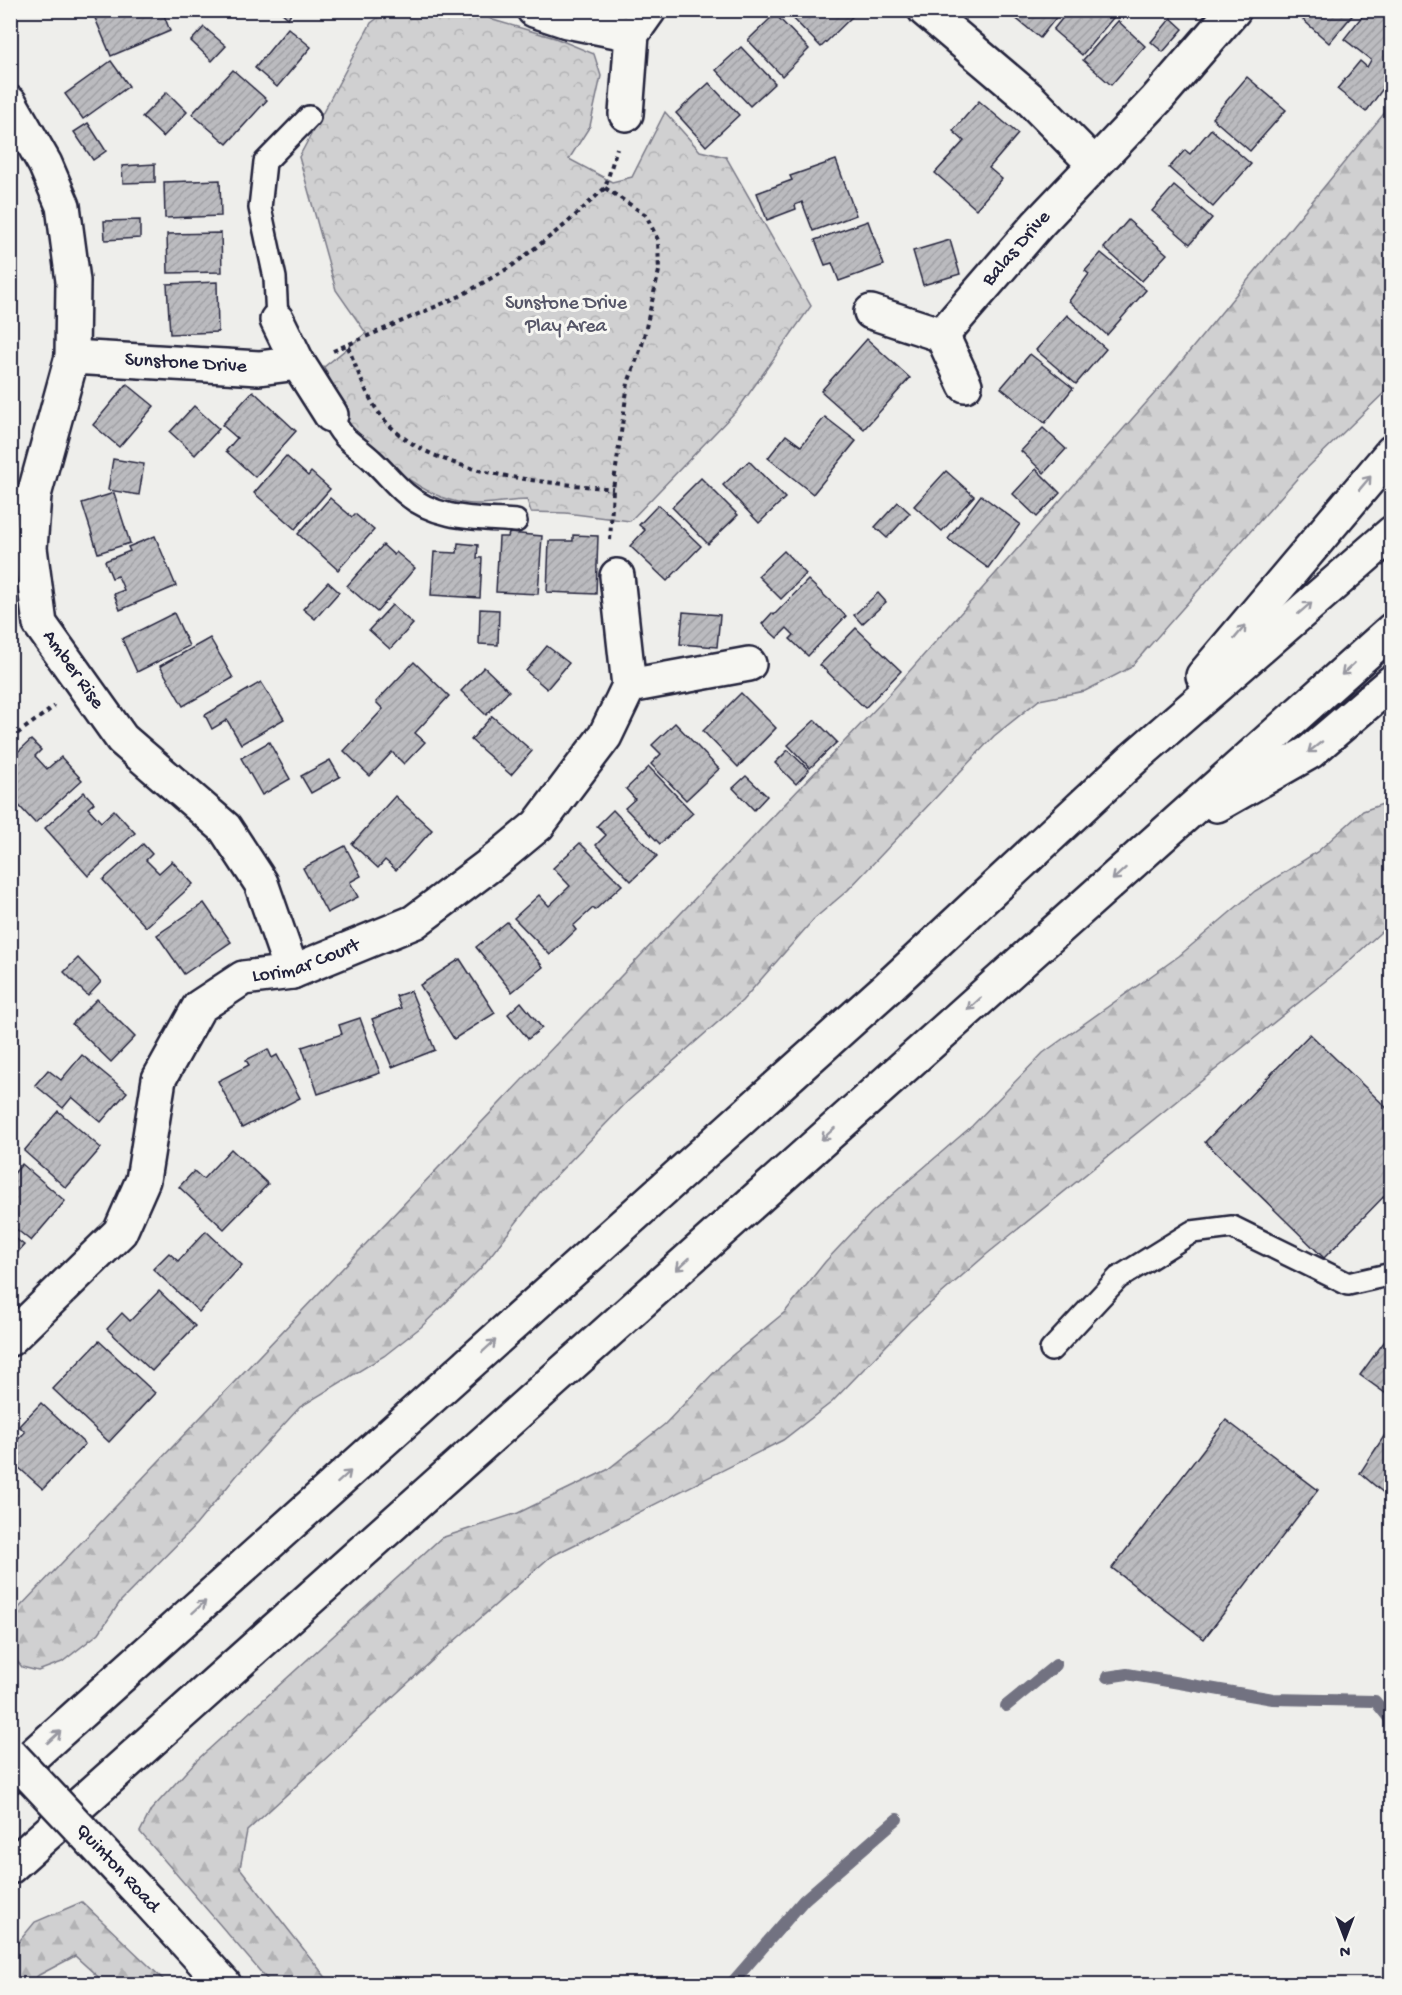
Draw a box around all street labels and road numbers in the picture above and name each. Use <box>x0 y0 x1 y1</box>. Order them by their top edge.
street label: Balas Drive <box>977 205 1056 292</box>
street label: Sunstone Drive <box>124 349 248 379</box>
street label: Amber Rise <box>37 626 109 714</box>
street label: Lorimar Court <box>251 933 365 988</box>
street label: Quinton Road <box>70 1820 166 1920</box>

